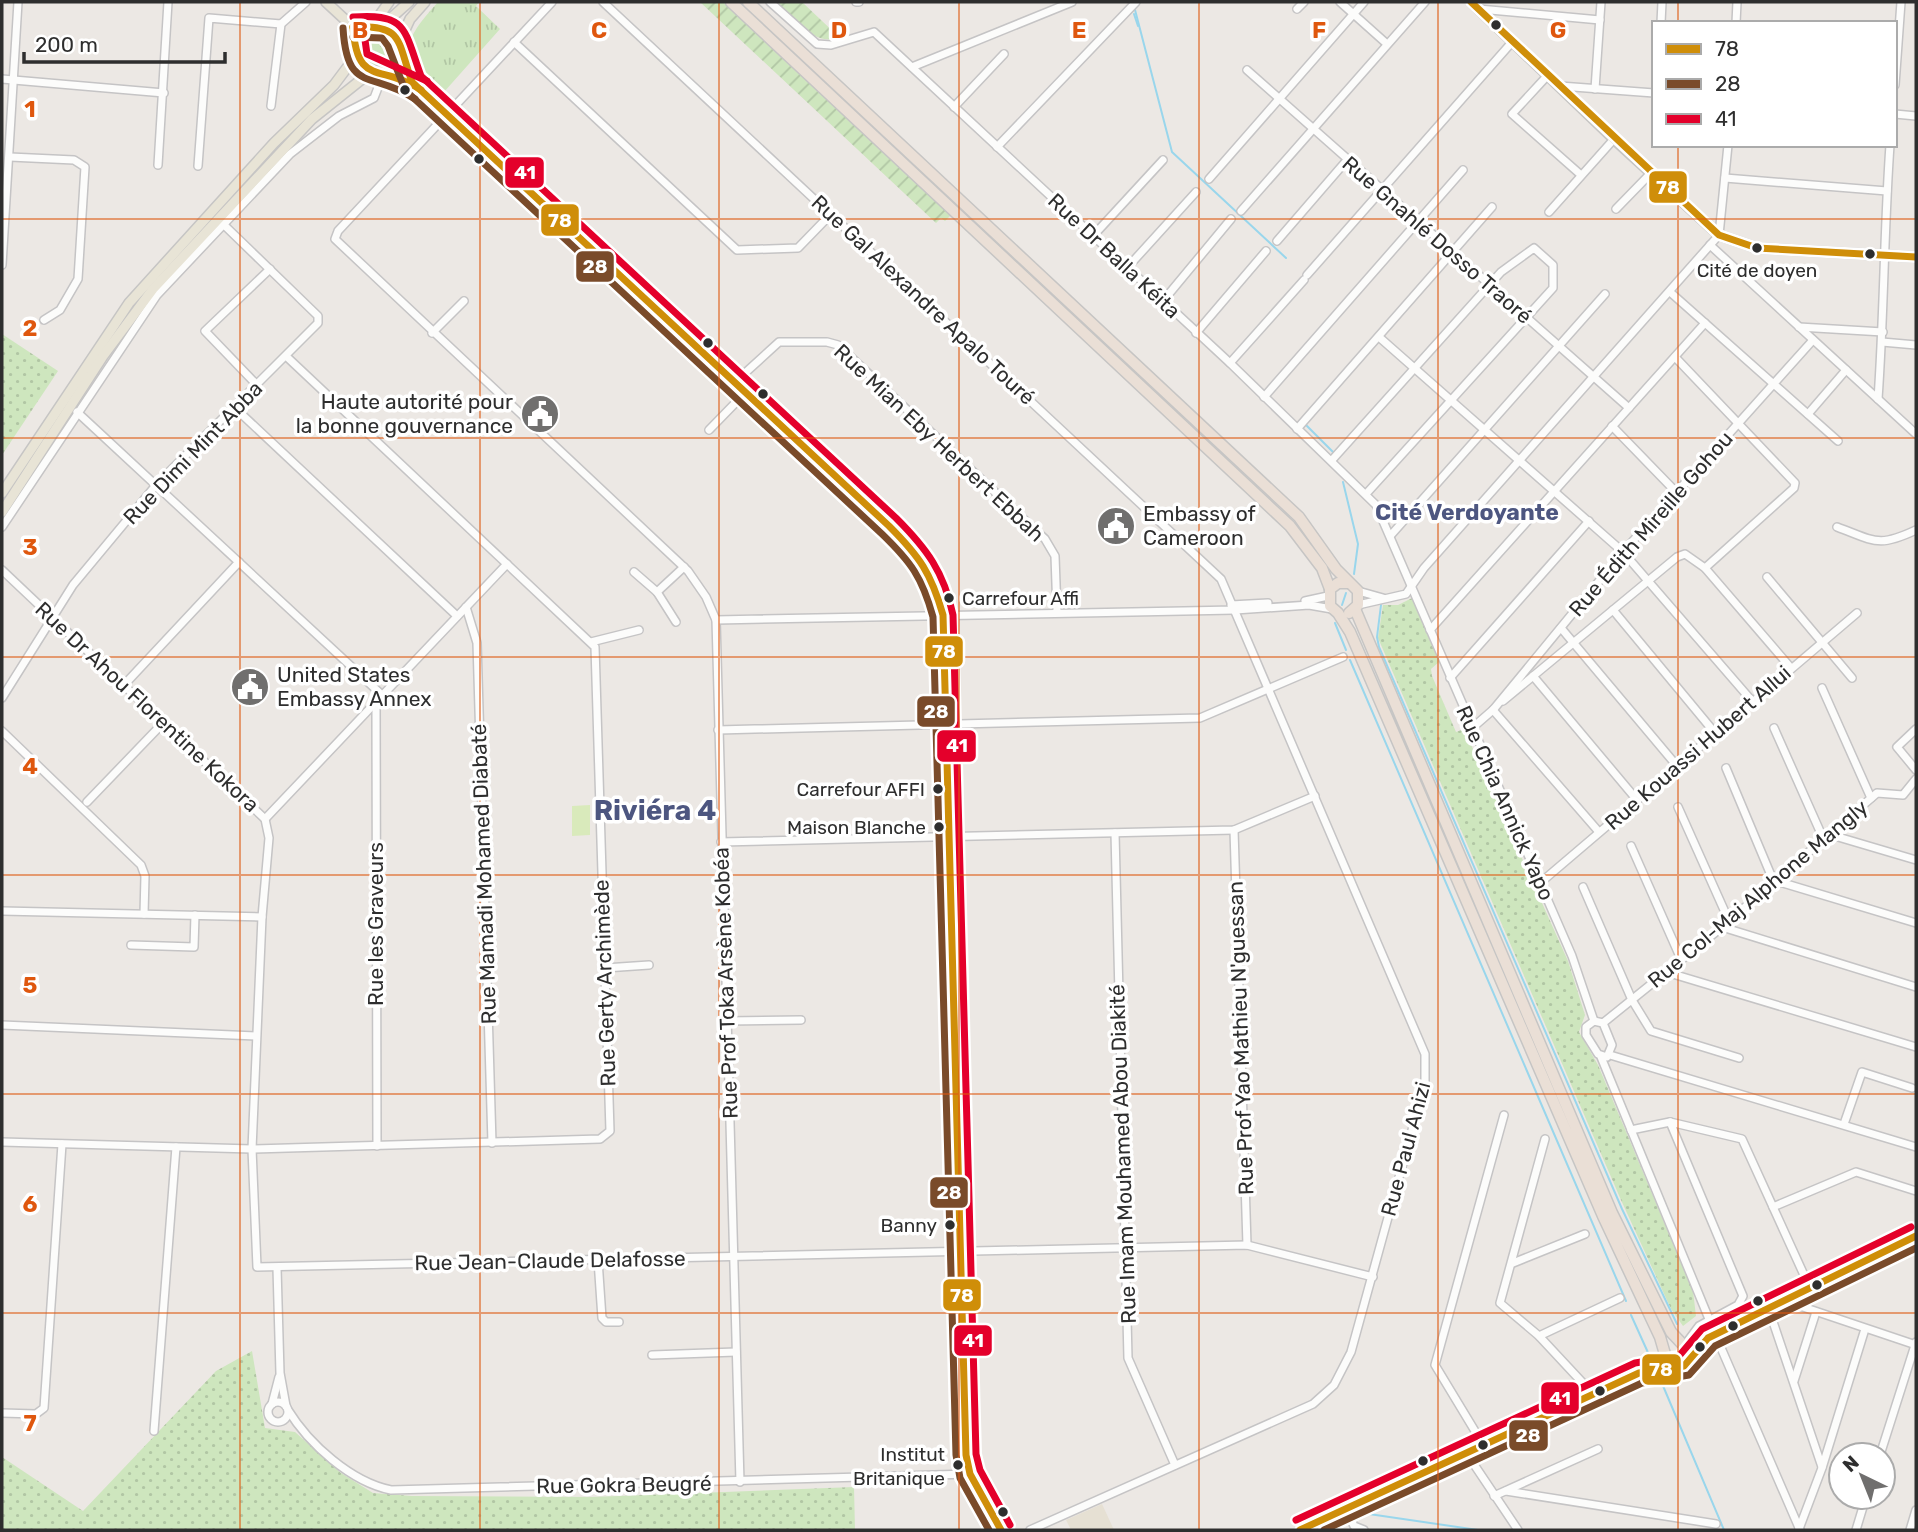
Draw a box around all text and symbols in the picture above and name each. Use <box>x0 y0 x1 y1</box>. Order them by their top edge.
text: B <box>352 16 368 44</box>
text: C <box>591 16 607 44</box>
text: D <box>831 16 847 44</box>
text: E <box>1072 16 1086 44</box>
text: F <box>1312 16 1326 44</box>
text: G <box>1550 16 1566 44</box>
unlabelled marker <box>1489 18 1503 32</box>
scale bar <box>24 21 226 65</box>
legend <box>1652 21 1897 147</box>
text: 200 m <box>35 32 98 57</box>
text: 78 <box>1715 36 1739 61</box>
text: 28 <box>1715 71 1741 96</box>
unlabelled marker <box>398 83 412 97</box>
text: 1 <box>24 95 36 123</box>
text: 41 <box>1715 106 1737 131</box>
street label: Rue Gnahlé Dosso Traoré <box>1338 151 1537 329</box>
unlabelled marker <box>472 152 486 166</box>
line badge: 41 <box>504 156 545 189</box>
text: 41 <box>514 161 536 184</box>
line badge: 78 <box>1648 170 1688 204</box>
text: 78 <box>1656 176 1680 199</box>
street label: Rue Dr Balla Kéita <box>1043 188 1186 323</box>
street label: Rue Gal Alexandre Apalo Touré <box>807 190 1040 410</box>
line badge: 78 <box>540 203 580 237</box>
text: 78 <box>548 209 572 232</box>
marker: Cité de doyen <box>1750 241 1764 255</box>
unlabelled marker <box>1863 247 1877 261</box>
line badge: 28 <box>575 250 615 283</box>
text: 28 <box>582 255 608 278</box>
place label: Cité de doyen <box>1697 259 1817 282</box>
text: 2 <box>23 314 37 342</box>
unlabelled marker <box>701 336 715 350</box>
street label: Rue Mian Eby Herbert Ebbah <box>829 339 1050 547</box>
street label: Rue Dimi Mint Abba <box>118 376 267 530</box>
unlabelled marker <box>756 387 770 401</box>
place label: Haute autorité pour la bonne gouvernance <box>296 389 513 438</box>
public building icon: Haute autorité pour la bonne gouvernance <box>519 393 561 435</box>
street label: Rue Édith Mireille Gohou <box>1563 426 1738 621</box>
district label: Cité Verdoyante <box>1375 498 1559 526</box>
place label: Embassy of Cameroon <box>1143 501 1256 550</box>
public building icon: Embassy of Cameroon <box>1095 505 1137 547</box>
text: 3 <box>22 533 38 561</box>
place label: Carrefour Affi <box>962 587 1079 610</box>
marker: Carrefour Affi <box>942 591 956 605</box>
street label: Rue Dr Ahou Florentine Kokora <box>30 596 264 817</box>
line badge: 78 <box>924 635 964 668</box>
text: 78 <box>932 640 956 663</box>
street label: Rue Kouassi Hubert Allui <box>1600 660 1796 835</box>
place label: United States Embassy Annex <box>277 662 432 711</box>
public building icon: United States Embassy Annex <box>229 666 271 708</box>
line badge: 28 <box>916 695 956 728</box>
text: 28 <box>923 700 949 723</box>
street label: Rue Chia Annick Yapo <box>1451 702 1560 904</box>
street label: Rue Mamadi Mohamed Diabaté <box>466 723 501 1025</box>
line badge: 41 <box>936 729 977 763</box>
text: 41 <box>946 734 968 757</box>
text: 4 <box>22 752 38 780</box>
place label: Carrefour AFFI <box>797 778 925 801</box>
marker: Carrefour AFFI <box>931 782 945 796</box>
district label: Riviéra 4 <box>594 794 716 827</box>
street label: Rue Col-Maj Alphone Mangly <box>1643 794 1873 993</box>
place label: Maison Blanche <box>787 816 926 839</box>
marker: Maison Blanche <box>932 820 946 834</box>
street label: Rue les Graveurs <box>363 842 388 1006</box>
street label: Rue Prof Toka Arsène Kobéa <box>708 847 743 1119</box>
street label: Rue Gerty Archimède <box>588 879 621 1087</box>
street label: Rue Prof Yao Mathieu N'guessan <box>1223 881 1258 1195</box>
text: 5 <box>23 971 38 999</box>
street label: Rue Imam Mouhamed Abou Diakité <box>1104 984 1141 1324</box>
street label: Rue Paul Ahizi <box>1376 1079 1435 1219</box>
line badge: 28 <box>929 1176 969 1209</box>
text: 28 <box>936 1181 962 1204</box>
text: 6 <box>23 1190 38 1218</box>
place label: Banny <box>881 1214 937 1237</box>
marker: Banny <box>943 1218 957 1232</box>
street label: Rue Jean-Claude Delafosse <box>414 1246 686 1275</box>
line badge: 78 <box>942 1278 982 1312</box>
unlabelled marker <box>1810 1278 1824 1292</box>
text: 78 <box>950 1284 974 1307</box>
unlabelled marker <box>1751 1294 1765 1308</box>
unlabelled marker <box>1726 1319 1740 1333</box>
line badge: 41 <box>953 1324 993 1357</box>
text: 41 <box>962 1329 984 1352</box>
unlabelled marker <box>1693 1340 1707 1354</box>
line badge: 78 <box>1641 1353 1682 1386</box>
text: 78 <box>1649 1358 1673 1381</box>
line badge: 41 <box>1540 1381 1580 1415</box>
unlabelled marker <box>1593 1384 1607 1398</box>
text: 41 <box>1549 1387 1571 1410</box>
text: 7 <box>23 1409 37 1437</box>
line badge: 28 <box>1508 1419 1549 1452</box>
text: 28 <box>1515 1424 1541 1447</box>
unlabelled marker <box>1476 1438 1490 1452</box>
north arrow <box>1827 1441 1897 1511</box>
place label: Institut Britanique <box>853 1443 946 1490</box>
text: N <box>1838 1451 1864 1477</box>
unlabelled marker <box>1416 1454 1430 1468</box>
marker: Institut Britanique <box>951 1458 965 1472</box>
street label: Rue Gokra Beugré <box>536 1470 712 1499</box>
unlabelled marker <box>996 1505 1010 1519</box>

